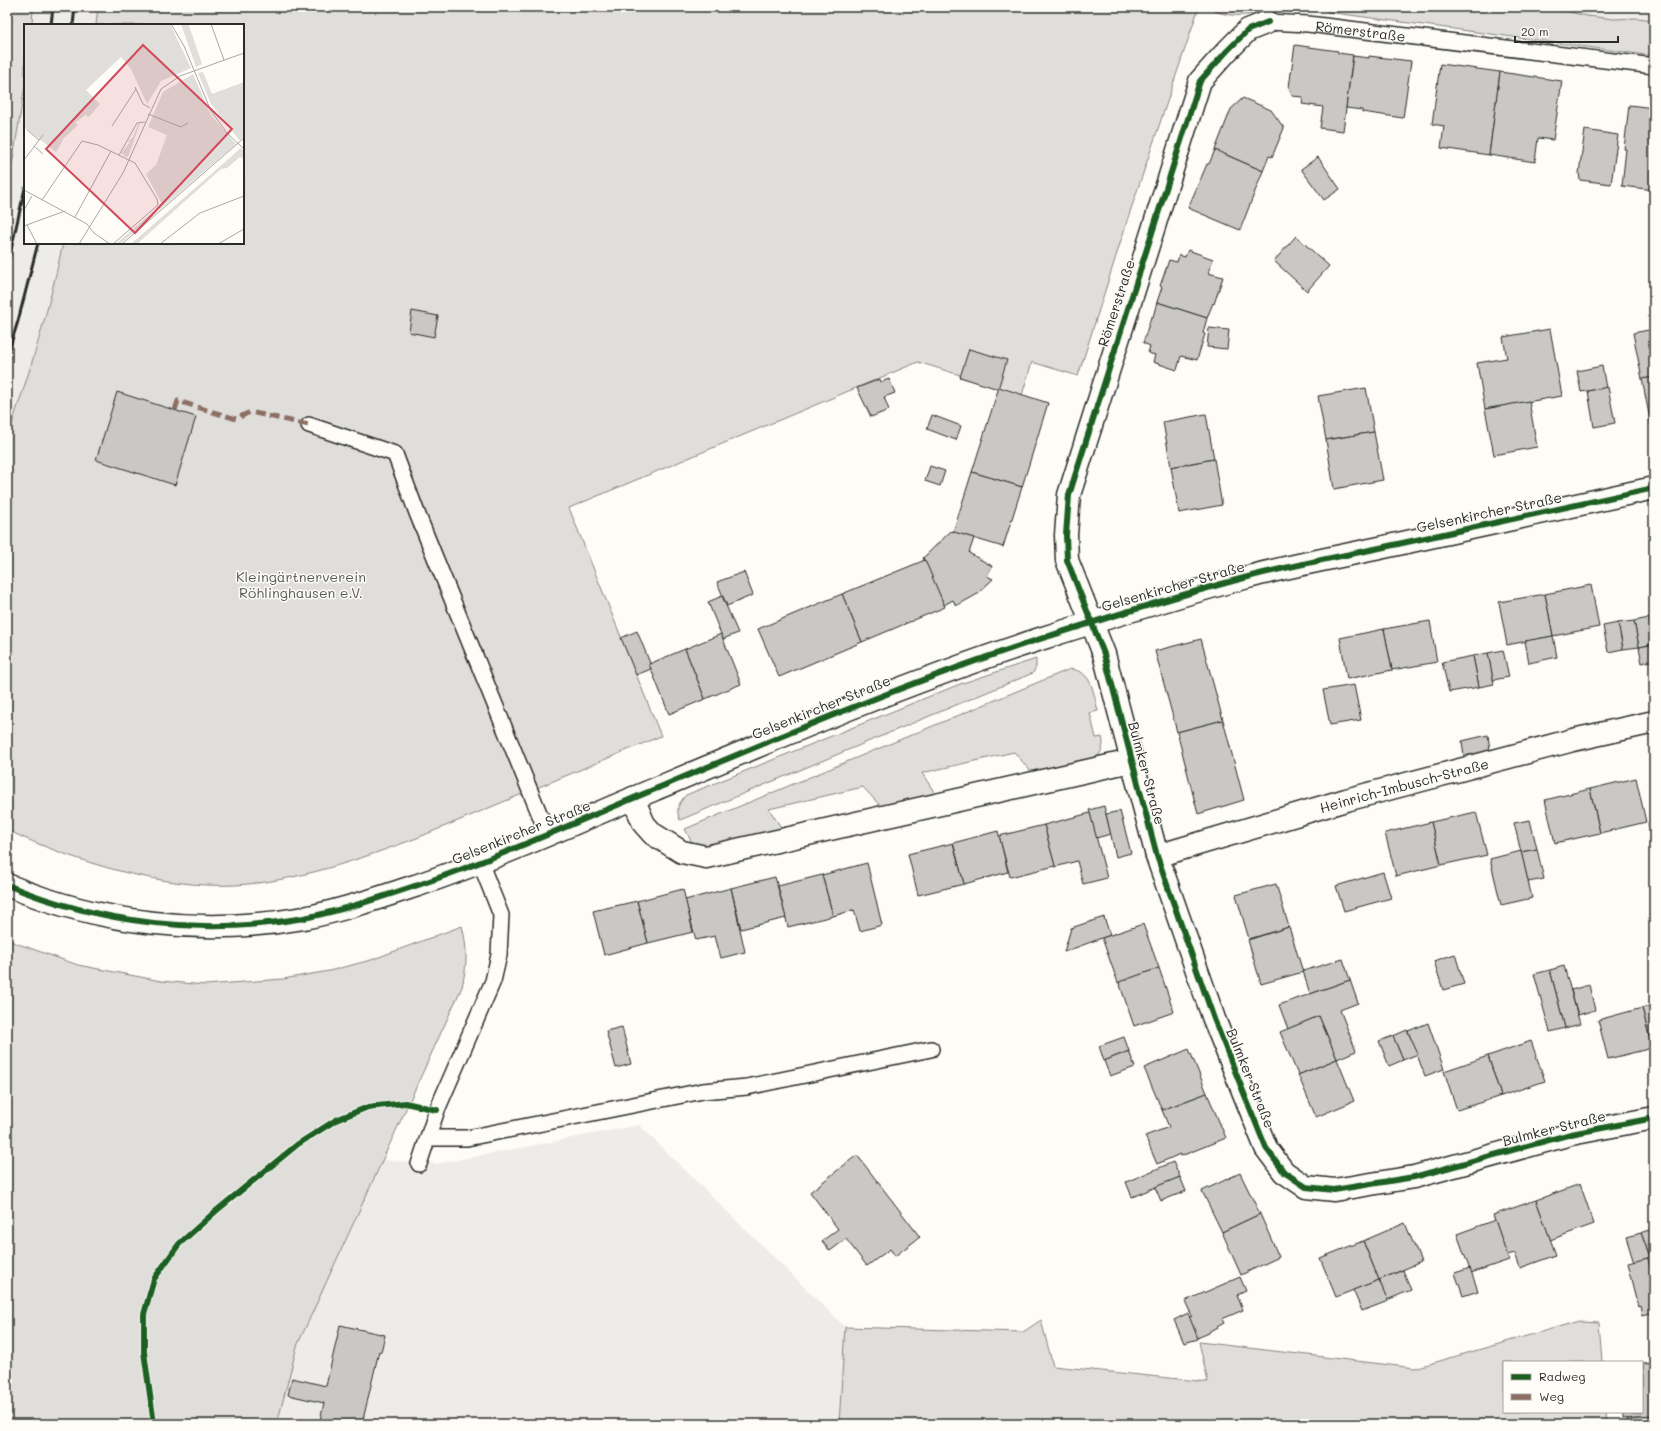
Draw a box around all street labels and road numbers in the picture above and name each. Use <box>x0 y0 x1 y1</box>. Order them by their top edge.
street label: Römerstraße <box>1315 15 1407 45</box>
street label: Römerstraße <box>1093 257 1139 349</box>
street label: Gelsenkircher Straße <box>1415 487 1563 537</box>
street label: Gelsenkircher Straße <box>1099 556 1247 616</box>
street label: Gelsenkircher Straße <box>749 670 893 744</box>
street label: Bulmker Straße <box>1124 719 1170 827</box>
street label: Heinrich-Imbusch-Straße <box>1317 753 1491 817</box>
street label: Gelsenkircher Straße <box>449 795 593 869</box>
street label: Bulmker Straße <box>1222 1025 1280 1131</box>
street label: Bulmker Straße <box>1500 1106 1608 1150</box>

